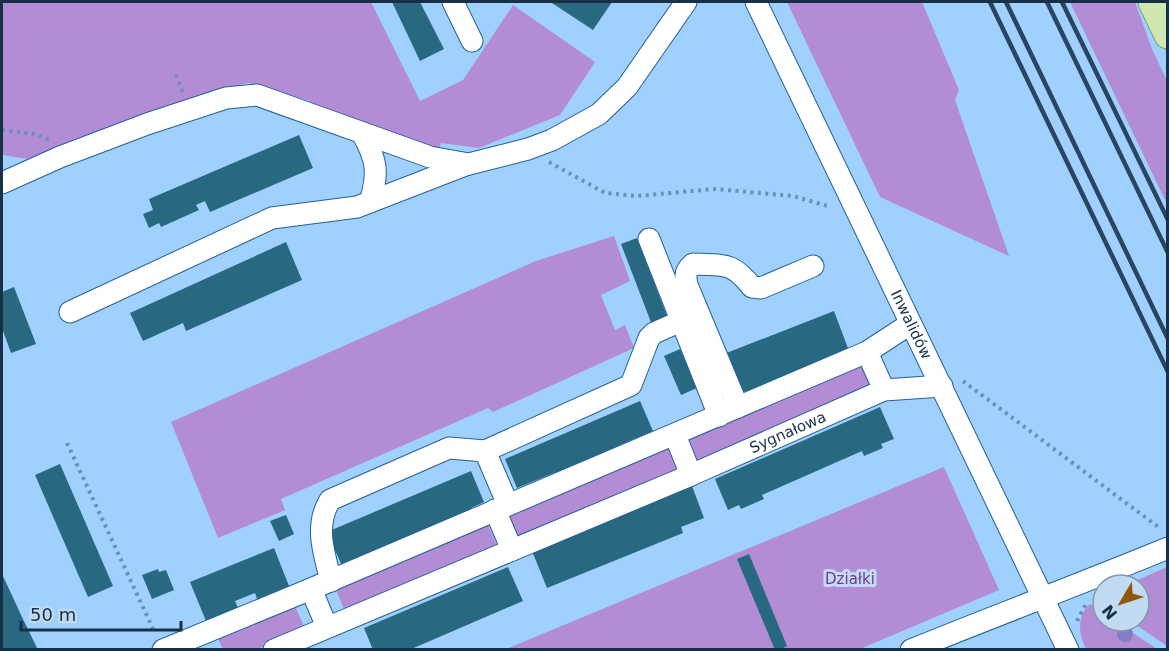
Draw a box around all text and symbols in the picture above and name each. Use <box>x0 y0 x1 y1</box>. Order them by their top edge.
street label: Inwalidów <box>887 287 936 362</box>
street label: Sygnałowa <box>747 408 829 457</box>
park label: Działki <box>825 570 875 588</box>
north arrow <box>1091 573 1151 633</box>
scale bar <box>21 594 182 632</box>
text: N <box>1098 601 1121 623</box>
text: 50 m <box>30 604 76 625</box>

